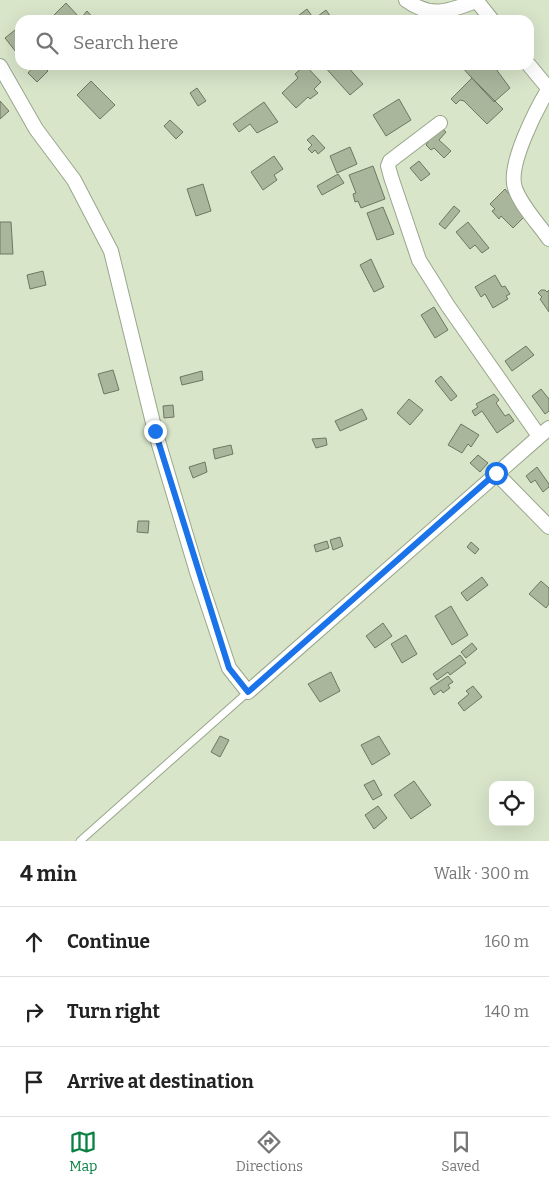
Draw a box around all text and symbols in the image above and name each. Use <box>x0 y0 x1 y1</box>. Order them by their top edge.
search box <box>15 15 534 70</box>
icon: search <box>33 29 61 57</box>
text: Search here <box>73 31 178 54</box>
route end <box>144 420 167 443</box>
route start <box>485 462 508 485</box>
map controls <box>489 781 534 826</box>
button: locate <box>489 781 534 826</box>
text: 4 min <box>20 861 77 887</box>
text: Walk · 300 m <box>434 864 529 883</box>
icon: ahead <box>20 928 48 956</box>
text: Continue <box>67 930 150 953</box>
text: 160 m <box>484 932 529 951</box>
icon: right <box>20 998 48 1026</box>
text: Turn right <box>67 1000 160 1023</box>
text: 140 m <box>484 1002 529 1021</box>
icon: arrive <box>20 1068 48 1096</box>
text: Arrive at destination <box>67 1070 254 1093</box>
tab: Map <box>69 1128 97 1175</box>
tab: Directions <box>236 1128 303 1175</box>
tab: Saved <box>441 1128 480 1175</box>

